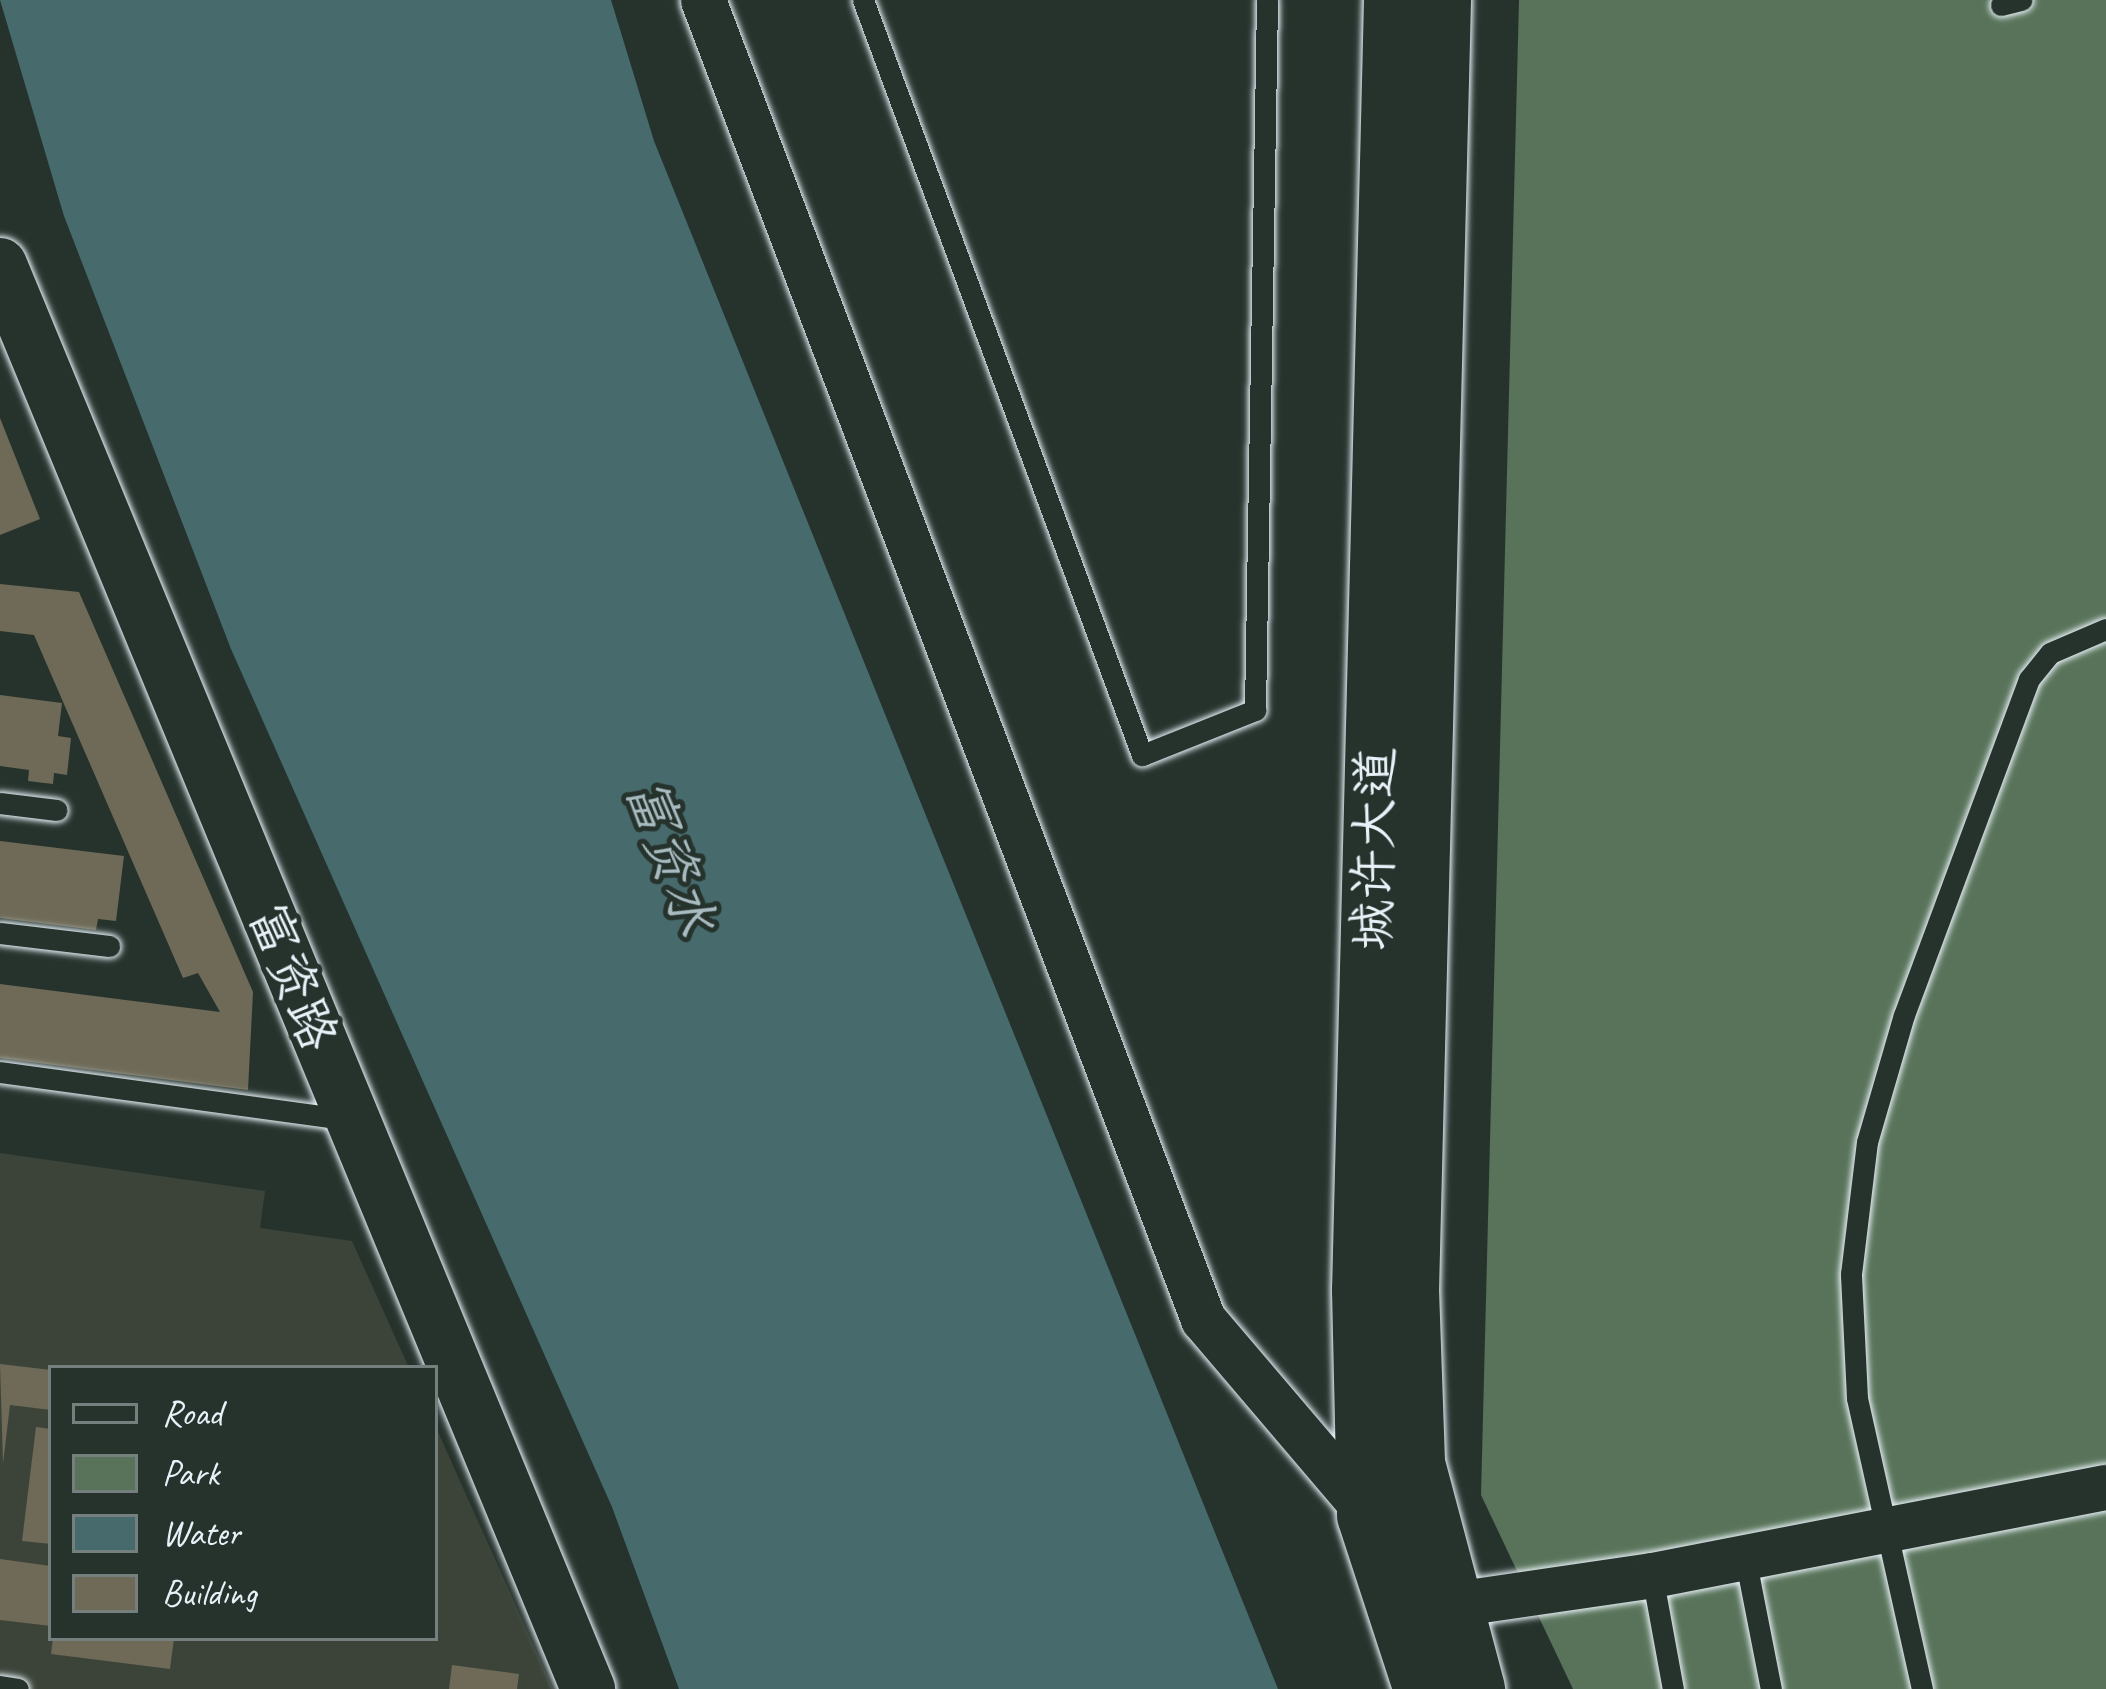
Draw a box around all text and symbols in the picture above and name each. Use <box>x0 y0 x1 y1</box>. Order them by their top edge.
street label: 城许大道 <box>1342 746 1406 952</box>
water label: 富资水 <box>613 769 729 943</box>
street label: 富资路 <box>236 895 350 1059</box>
legend <box>48 1365 438 1641</box>
text: Road <box>162 1390 222 1436</box>
text: Park <box>162 1450 219 1496</box>
text: Water <box>162 1510 240 1556</box>
text: Building <box>162 1570 257 1616</box>

